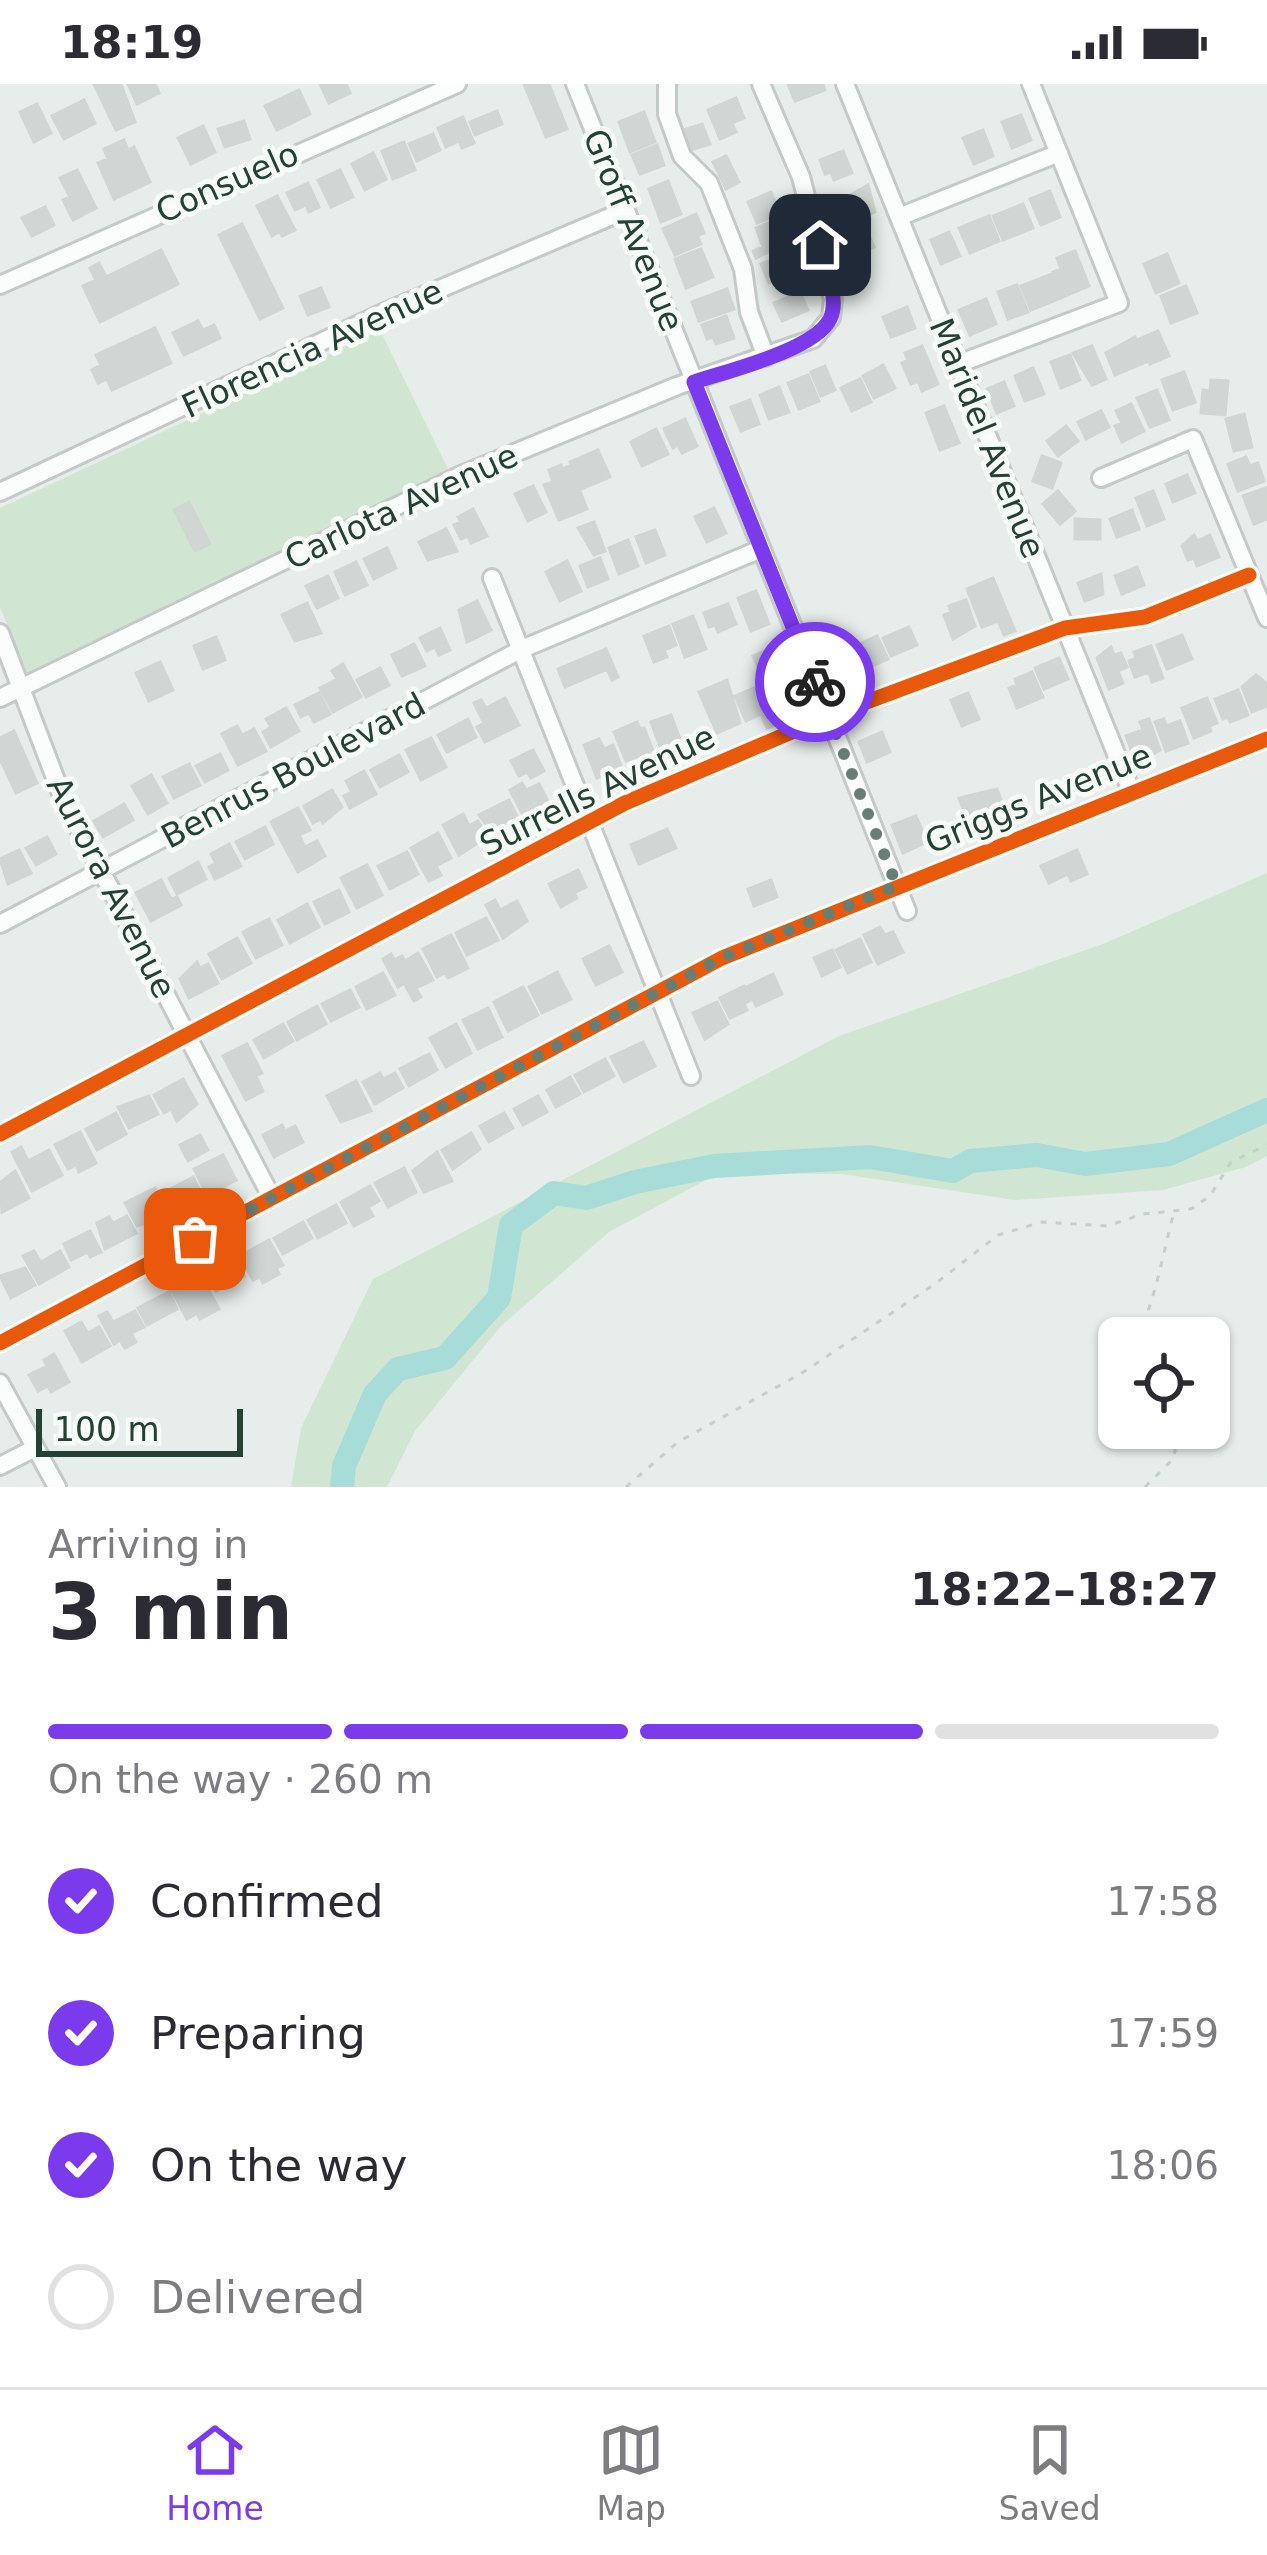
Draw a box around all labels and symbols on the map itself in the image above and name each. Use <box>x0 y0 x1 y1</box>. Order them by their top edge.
street label: Groff Avenue <box>575 123 692 337</box>
street label: Consuelo <box>150 134 305 231</box>
pin <box>769 194 871 296</box>
street label: Florencia Avenue <box>176 271 449 426</box>
street label: Maridel Avenue <box>922 313 1053 564</box>
street label: Carlota Avenue <box>279 435 524 577</box>
courier <box>755 622 875 742</box>
street label: Benrus Boulevard <box>155 684 432 856</box>
street label: Surrells Avenue <box>473 717 721 864</box>
street label: Griggs Avenue <box>919 735 1157 862</box>
street label: Aurora Avenue <box>39 770 184 1005</box>
pin <box>144 1188 246 1290</box>
scale bar <box>36 1403 243 1456</box>

